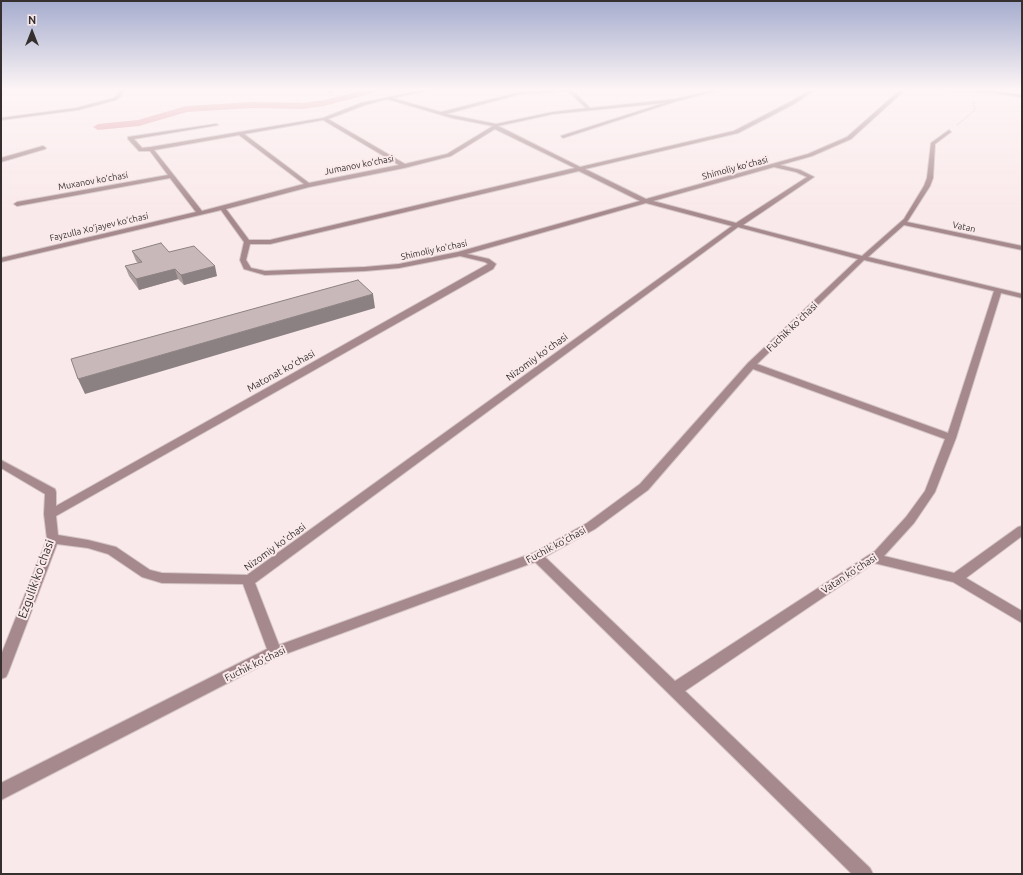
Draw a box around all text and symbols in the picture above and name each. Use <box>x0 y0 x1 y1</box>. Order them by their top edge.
north arrow <box>12 12 52 52</box>
text: N <box>28 14 36 26</box>
street label: Jumanov ko‘chasi <box>323 153 395 177</box>
street label: Shimoliy ko‘chasi <box>701 154 769 182</box>
street label: Muxanov ko'chasi <box>57 170 129 192</box>
street label: Fayzulla Xo‘jayev ko‘chasi <box>49 210 149 244</box>
street label: Vatan <box>951 219 977 235</box>
street label: Shimoliy ko'chasi <box>400 238 468 262</box>
street label: Fuchik ko'chasi <box>764 300 820 354</box>
street label: Nizomiy ko'chasi <box>504 331 570 383</box>
street label: Matonat ko‘chasi <box>245 347 317 395</box>
street label: Nizomiy ko'chasi <box>242 521 308 573</box>
street label: Fuchik ko'chasi <box>524 524 588 566</box>
street label: Ezgulik ko'chasi <box>15 538 57 620</box>
street label: Vatan ko'chasi <box>819 552 879 596</box>
street label: Fuchik ko'chasi <box>223 644 287 684</box>

